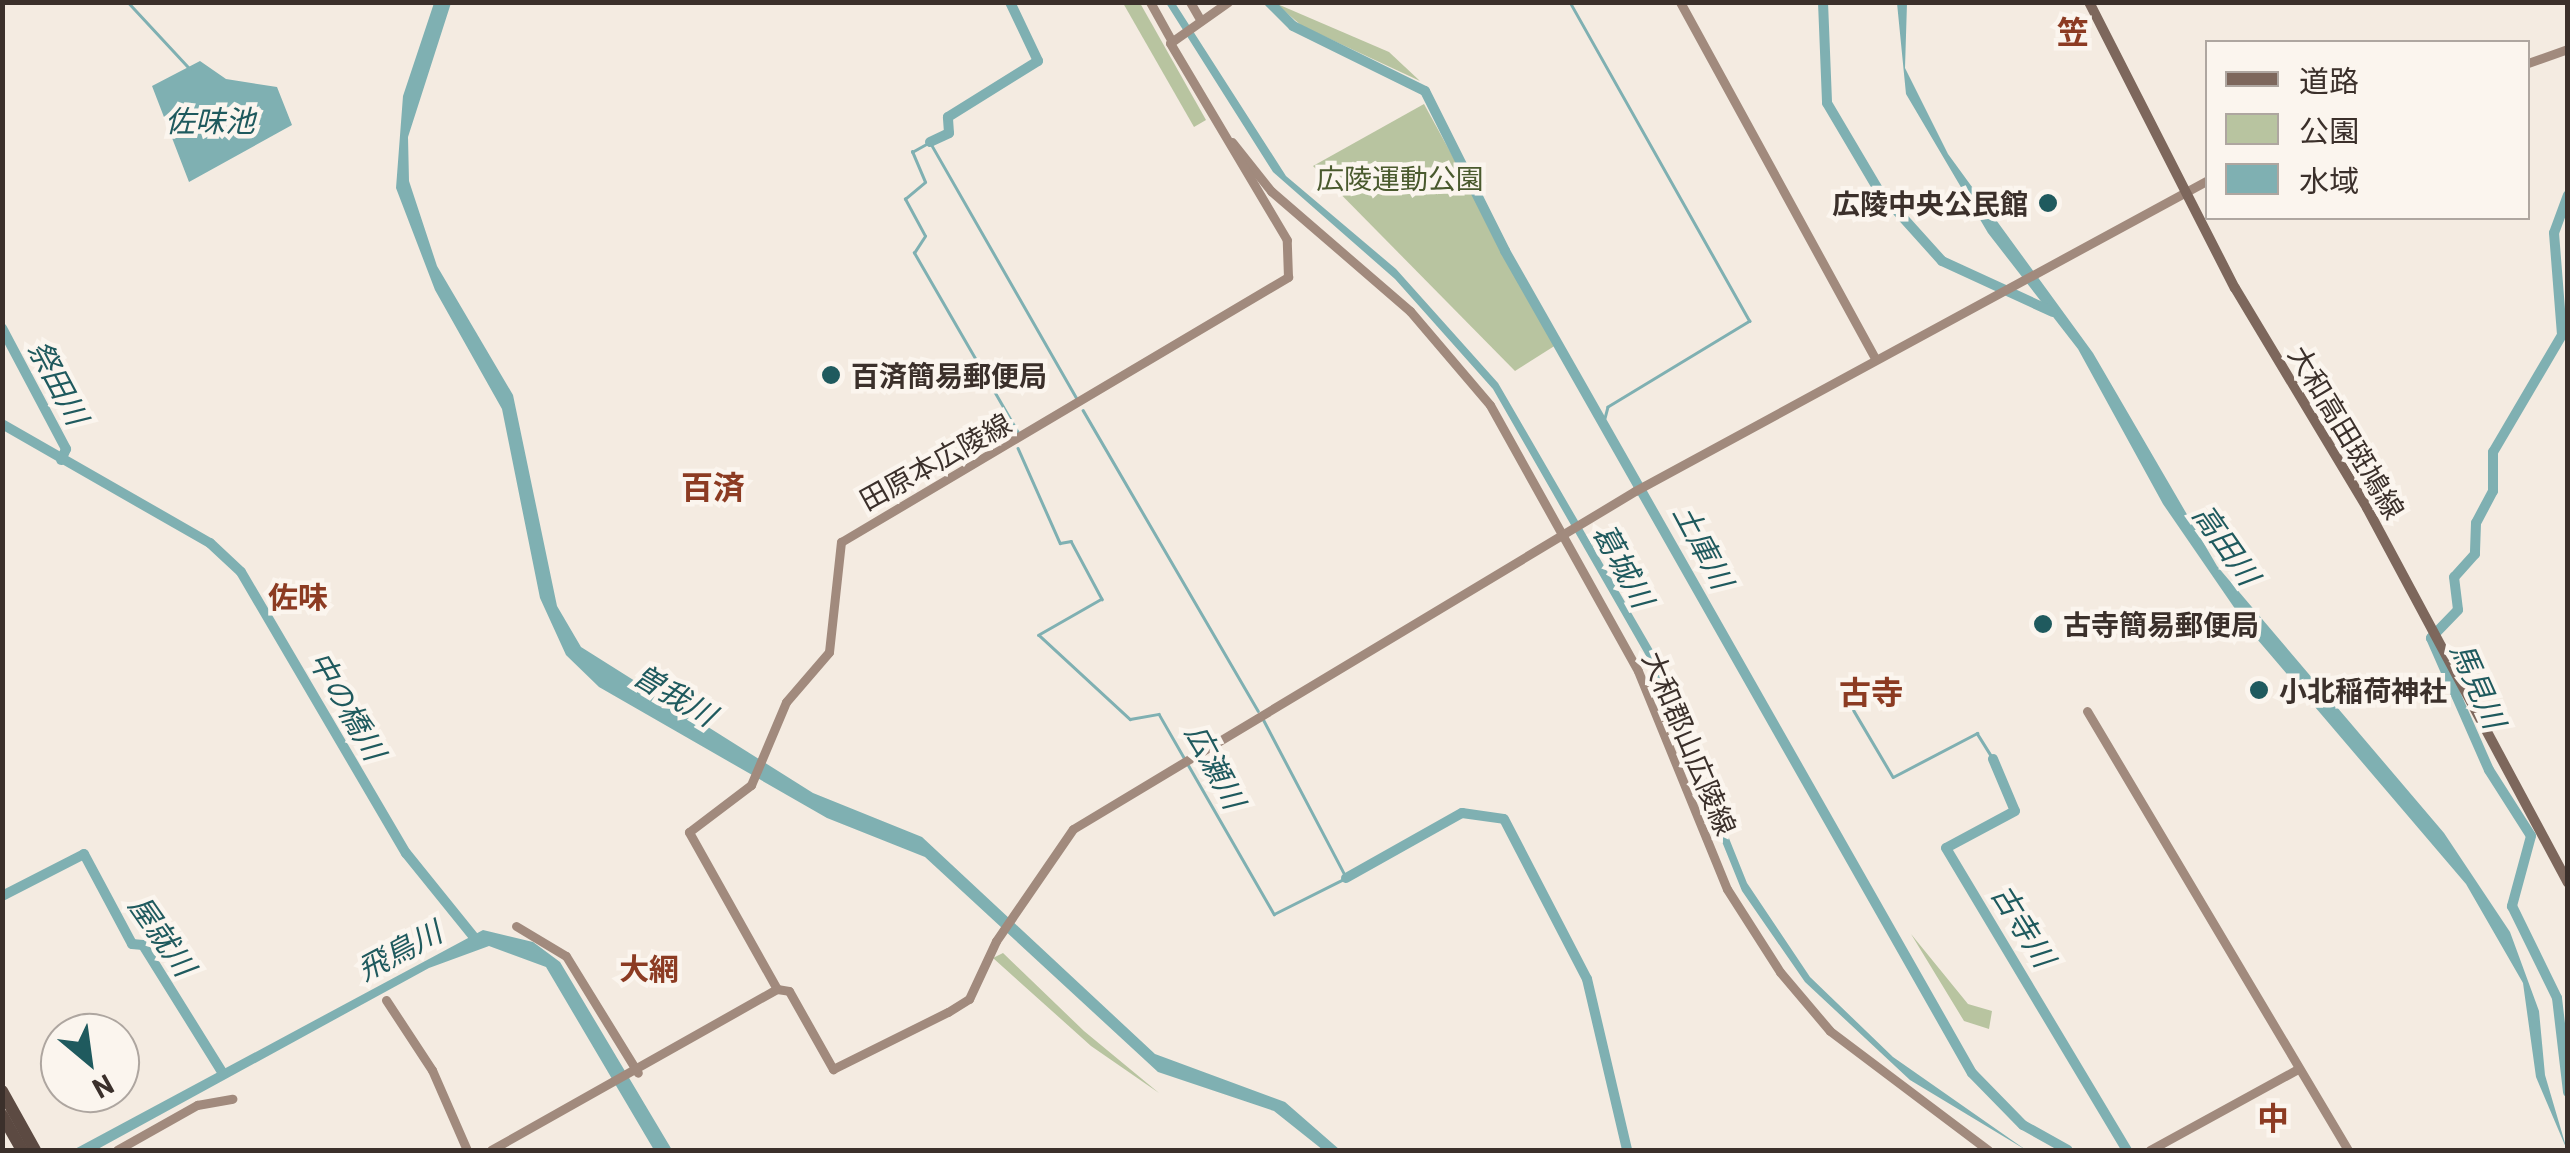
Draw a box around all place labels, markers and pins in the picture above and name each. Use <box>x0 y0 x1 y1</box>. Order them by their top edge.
place label: 広陵中央公民館 <box>1832 186 2028 220</box>
marker: 広陵中央公民館 <box>2037 192 2059 214</box>
place label: 百済簡易郵便局 <box>851 358 1047 392</box>
marker: 百済簡易郵便局 <box>820 364 842 386</box>
place label: 古寺簡易郵便局 <box>2063 607 2259 641</box>
marker: 古寺簡易郵便局 <box>2032 613 2054 635</box>
place label: 小北稲荷神社 <box>2279 673 2447 707</box>
marker: 小北稲荷神社 <box>2248 679 2270 701</box>

